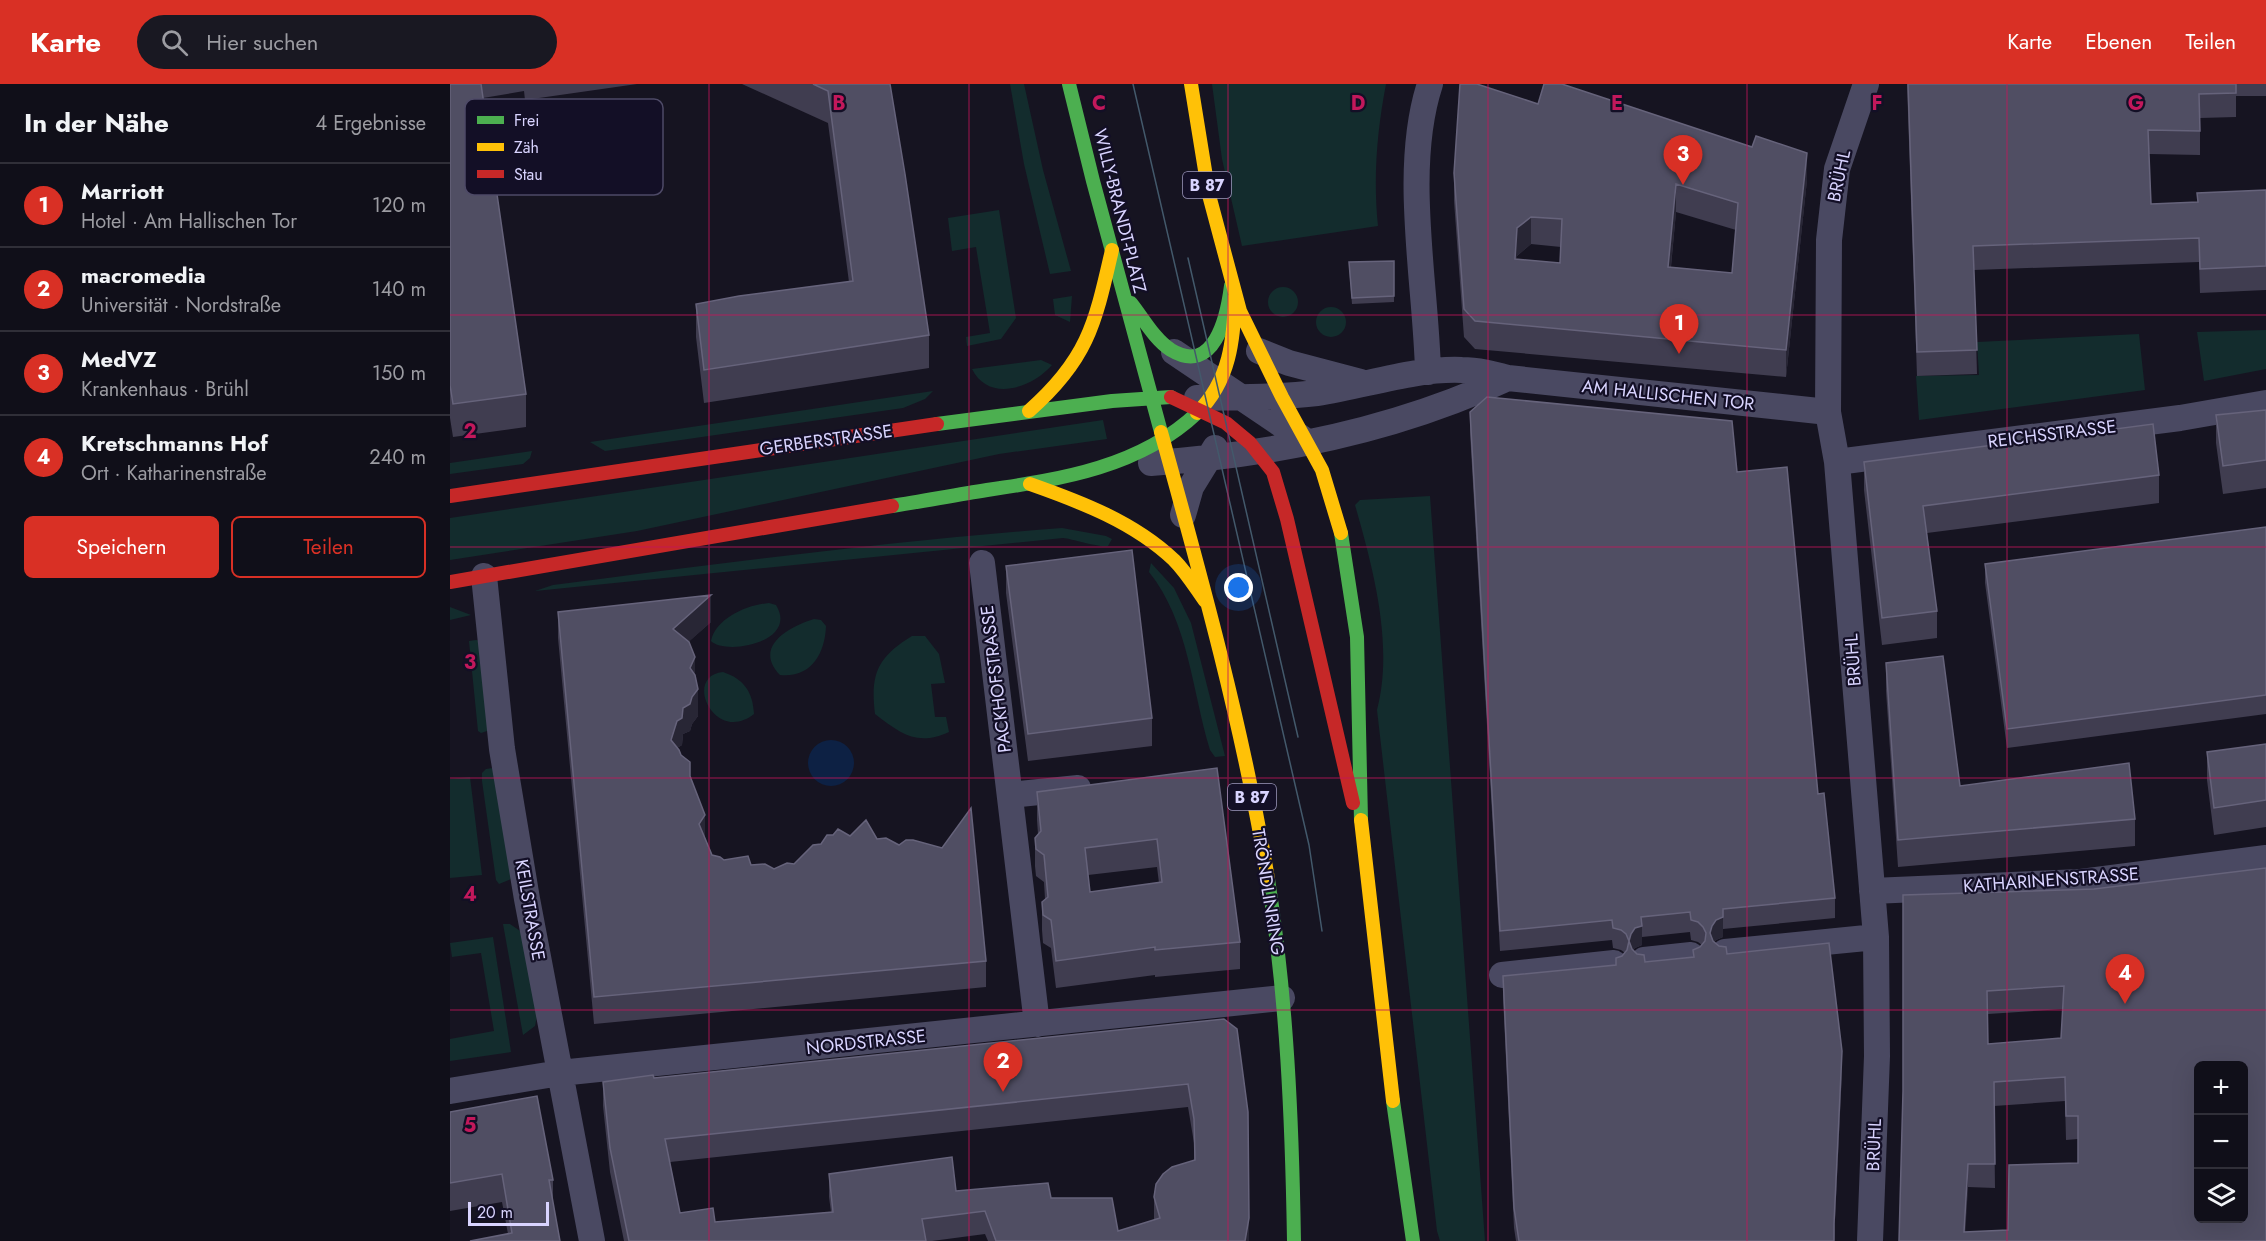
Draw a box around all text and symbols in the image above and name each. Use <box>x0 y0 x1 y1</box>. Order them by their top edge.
search box <box>137 15 557 69</box>
text: Karte <box>30 22 101 63</box>
icon: search <box>158 26 191 59</box>
text: Hier suchen <box>206 26 318 58</box>
text: Karte <box>2007 27 2052 57</box>
text: Ebenen <box>2085 27 2152 57</box>
text: Teilen <box>2185 27 2236 57</box>
text: B <box>832 89 846 118</box>
text: C <box>1092 89 1106 118</box>
text: D <box>1351 89 1365 118</box>
text: E <box>1611 89 1623 118</box>
text: F <box>1871 89 1883 118</box>
text: G <box>2128 89 2144 118</box>
legend <box>465 99 663 195</box>
text: In der Nähe <box>24 104 169 142</box>
text: 4 Ergebnisse <box>316 109 426 138</box>
text: Frei <box>514 109 539 132</box>
street label: WILLY-BRANDT-PLATZ <box>1087 126 1153 296</box>
pin: 3 <box>1664 135 1702 185</box>
text: Zäh <box>514 136 539 159</box>
street label: BRÜHL <box>1821 148 1857 204</box>
text: Stau <box>514 163 543 186</box>
road number: B 87 <box>1183 172 1231 198</box>
text: Marriott <box>81 175 164 207</box>
text: 1 <box>38 191 49 220</box>
text: 120 m <box>372 191 426 220</box>
text: Hotel · Am Hallischen Tor <box>81 207 297 236</box>
text: macromedia <box>81 259 206 291</box>
text: 2 <box>37 275 50 304</box>
text: 140 m <box>372 275 426 304</box>
text: Universität · Nordstraße <box>81 291 281 320</box>
pin: 1 <box>1660 304 1698 354</box>
text: MedVZ <box>81 343 157 375</box>
text: 3 <box>37 359 50 388</box>
text: 150 m <box>372 359 426 388</box>
street label: AM HALLISCHEN TOR <box>1580 373 1756 417</box>
text: Krankenhaus · Brühl <box>81 375 249 404</box>
street label: REICHSSTRASSE <box>1986 413 2118 455</box>
text: 2 <box>463 417 477 446</box>
street label: GERBERSTRASSE <box>758 418 894 462</box>
text: Kretschmanns Hof <box>81 427 268 459</box>
text: 4 <box>37 443 50 472</box>
text: 240 m <box>369 443 426 472</box>
text: Ort · Katharinenstraße <box>81 459 267 488</box>
button: Speichern <box>24 516 219 578</box>
button: Teilen <box>231 516 426 578</box>
your location <box>1224 573 1253 602</box>
street label: PACKHOFSTRASSE <box>974 604 1018 754</box>
street label: BRÜHL <box>1838 633 1868 687</box>
text: 3 <box>464 648 476 677</box>
road number: B 87 <box>1228 784 1276 810</box>
street label: TRÖNDLINRING <box>1245 827 1291 957</box>
street label: KEILSTRASSE <box>508 857 552 963</box>
street label: KATHARINENSTRASSE <box>1962 861 2140 899</box>
text: 4 <box>463 880 477 909</box>
pin: 4 <box>2106 954 2144 1004</box>
street label: NORDSTRASSE <box>805 1023 927 1061</box>
pin: 2 <box>984 1042 1022 1092</box>
map controls <box>2194 1061 2248 1223</box>
button: + <box>2194 1061 2248 1115</box>
text: 5 <box>464 1111 477 1140</box>
button: − <box>2194 1115 2248 1169</box>
street label: BRÜHL <box>1860 1118 1888 1172</box>
button: layers <box>2194 1169 2248 1223</box>
scale bar <box>468 1199 549 1226</box>
text: 20 m <box>477 1201 513 1224</box>

